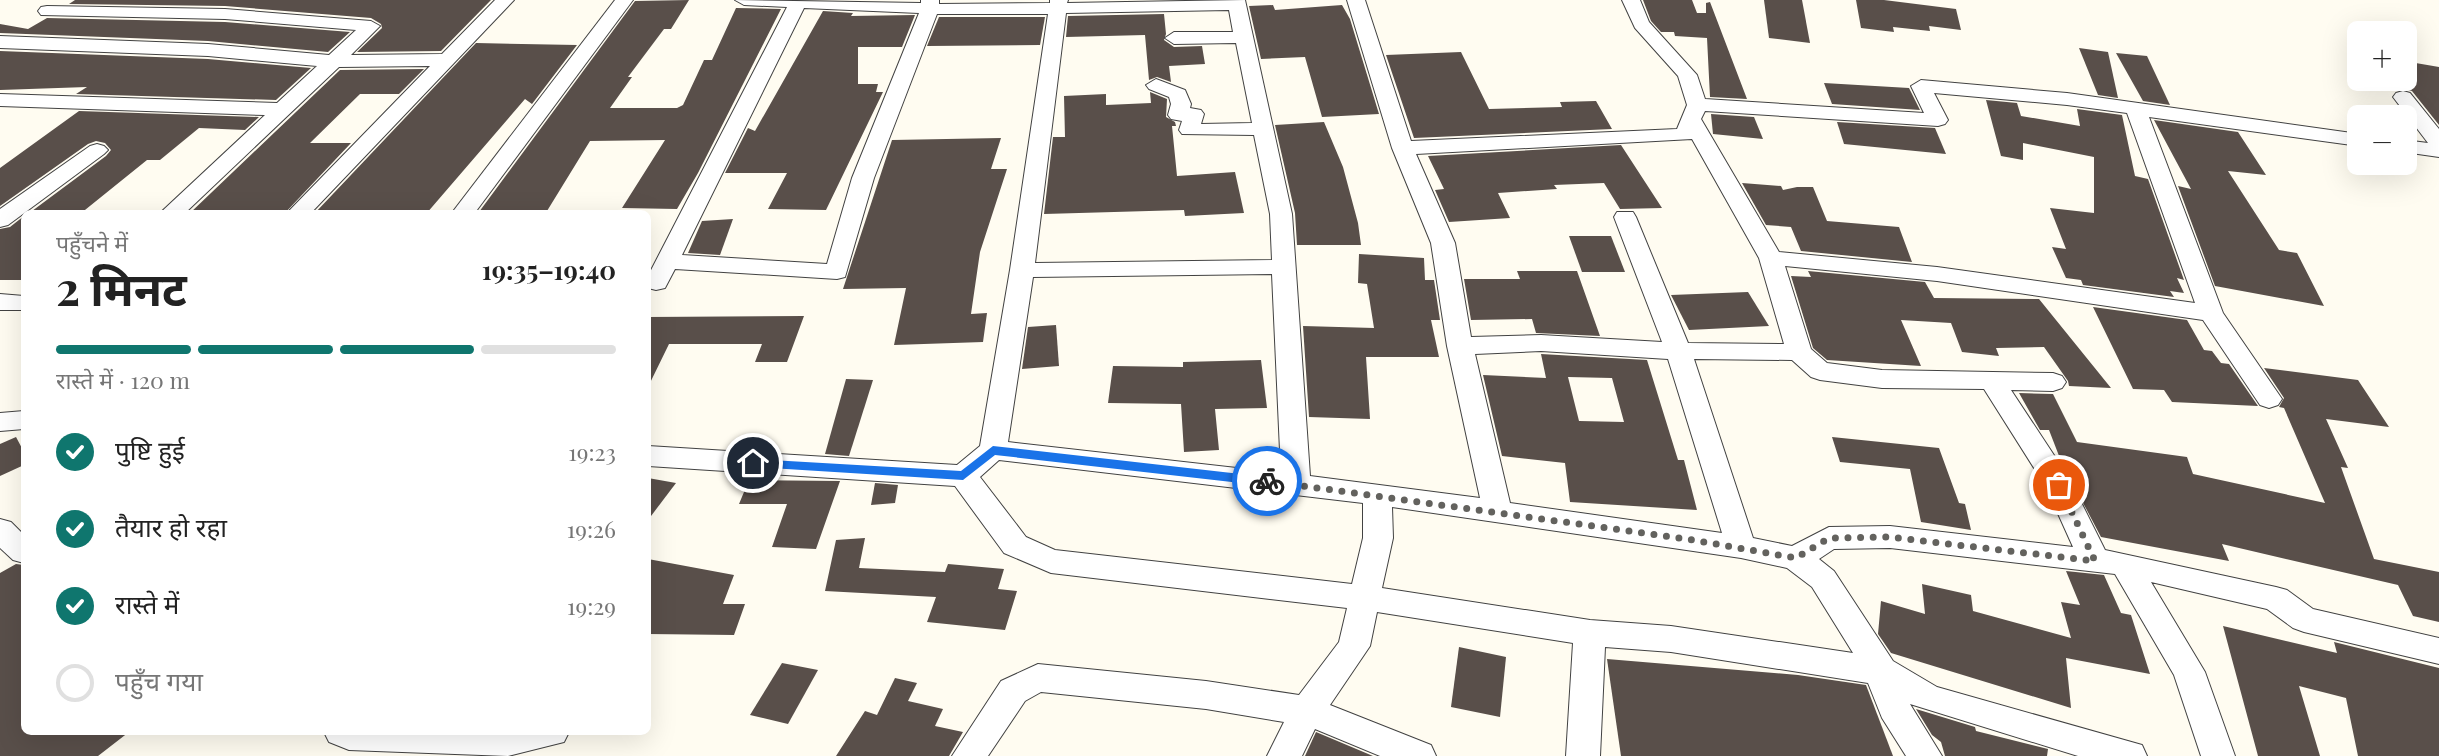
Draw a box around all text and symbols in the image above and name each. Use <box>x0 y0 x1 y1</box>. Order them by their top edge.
map controls <box>2347 21 2417 175</box>
button: + <box>2347 21 2417 91</box>
button: − <box>2347 105 2417 175</box>
text: पहुँचने में <box>56 227 128 258</box>
text: 19:35–19:40 <box>482 252 616 287</box>
text: 2 मिनट <box>56 256 187 318</box>
text: रास्ते में · 120 m <box>56 364 190 395</box>
text: पुष्टि हुई <box>115 432 185 467</box>
icon: check <box>56 433 94 471</box>
pin <box>723 433 783 493</box>
text: 19:23 <box>568 436 616 467</box>
icon: home <box>734 444 772 482</box>
courier <box>1232 446 1302 516</box>
pin <box>2029 455 2089 515</box>
icon: bike <box>1248 462 1286 500</box>
icon: bag <box>2040 466 2078 504</box>
text: तैयार हो रहा <box>115 509 227 544</box>
icon: check <box>56 510 94 548</box>
text: 19:26 <box>567 513 616 544</box>
text: रास्ते में <box>115 586 179 621</box>
icon: check <box>56 587 94 625</box>
text: 19:29 <box>567 590 616 621</box>
text: पहुँच गया <box>115 663 203 698</box>

